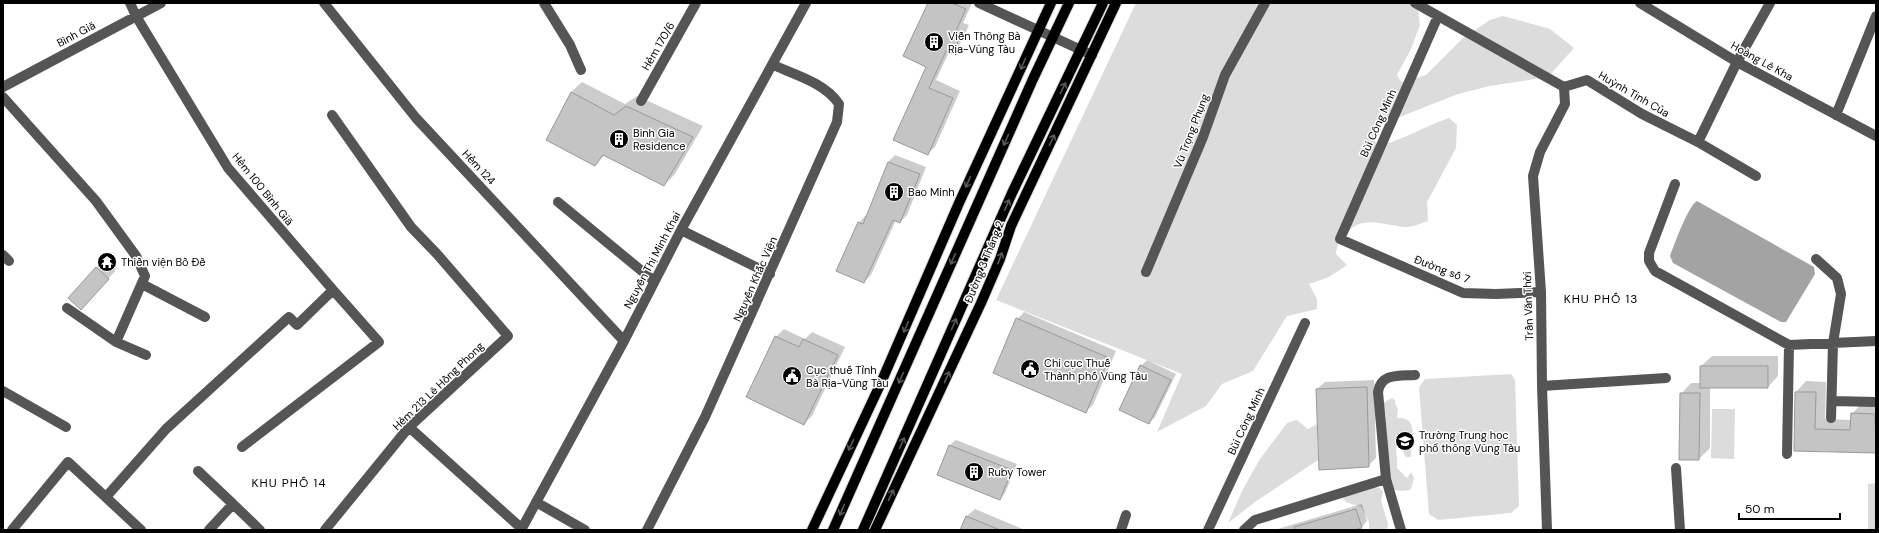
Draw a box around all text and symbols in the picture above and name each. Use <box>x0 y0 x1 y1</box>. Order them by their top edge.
street label: Bình Giã <box>54 18 98 50</box>
street label: Hẻm 170/6 <box>639 19 677 73</box>
place label: Viễn Thông Bà Rịa-Vũng Tàu <box>948 29 1021 56</box>
building icon: Viễn Thông Bà Rịa-Vũng Tàu <box>923 31 945 53</box>
street label: Hoàng Lê Kha <box>1728 38 1796 84</box>
one-way arrow <box>1019 57 1026 69</box>
street label: Huỳnh Tịnh Của <box>1596 68 1672 120</box>
one-way arrow <box>1060 82 1067 94</box>
street label: Bùi Công Minh <box>1357 87 1399 159</box>
street label: Vũ Trọng Phụng <box>1170 92 1212 170</box>
place label: Binh Gia Residence <box>633 126 686 153</box>
building icon: Binh Gia Residence <box>608 128 630 150</box>
one-way arrow <box>1002 134 1009 146</box>
one-way arrow <box>1049 134 1056 146</box>
street label: Hẻm 124 <box>459 147 499 188</box>
street label: Hẻm 100 Bình Giã <box>229 150 297 228</box>
one-way arrow <box>964 175 971 187</box>
building icon: Bao Minh <box>883 181 905 203</box>
place label: Bao Minh <box>908 185 955 199</box>
one-way arrow <box>1003 200 1011 212</box>
street label: Nguyễn Thị Minh Khai <box>621 209 683 311</box>
street label: Đường 3 Tháng 2 <box>961 219 1007 305</box>
street label: Nguyễn Khắc Viện <box>730 234 780 324</box>
temple icon: Thiền viện Bồ Đề <box>96 251 118 273</box>
street label: Đường số 7 <box>1412 252 1472 286</box>
one-way arrow <box>949 253 956 265</box>
one-way arrow <box>997 253 1005 265</box>
place label: Thiền viện Bồ Đề <box>121 255 206 269</box>
street label: Trần Văn Thời <box>1520 271 1536 341</box>
district label: KHU PHỐ 13 <box>1564 291 1638 307</box>
one-way arrow <box>951 319 958 331</box>
one-way arrow <box>902 321 909 333</box>
street label: Hẻm 213 Lê Hồng Phong <box>389 339 487 433</box>
place label: Chi cục Thuế Thành phố Vũng Tàu <box>1044 356 1147 383</box>
public building icon: Chi cục Thuế Thành phố Vũng Tàu <box>1019 358 1041 380</box>
place label: Cục thuế Tỉnh Bà Rịa-Vũng Tàu <box>806 363 889 390</box>
public building icon: Cục thuế Tỉnh Bà Rịa-Vũng Tàu <box>781 365 803 387</box>
one-way arrow <box>944 371 951 383</box>
one-way arrow <box>896 372 904 384</box>
street label: Bùi Công Minh <box>1224 385 1268 457</box>
place label: Trường Trung học phổ thông Vũng Tàu <box>1419 428 1520 455</box>
school or university icon: Trường Trung học phổ thông Vũng Tàu <box>1394 430 1416 452</box>
one-way arrow <box>898 437 906 449</box>
one-way arrow <box>847 438 854 450</box>
building icon: Ruby Tower <box>963 461 985 483</box>
place label: Ruby Tower <box>988 465 1046 479</box>
district label: KHU PHỐ 14 <box>252 475 326 491</box>
one-way arrow <box>888 489 895 501</box>
scale bar <box>1739 495 1840 521</box>
text: 50 m <box>1745 501 1774 517</box>
one-way arrow <box>838 503 845 515</box>

